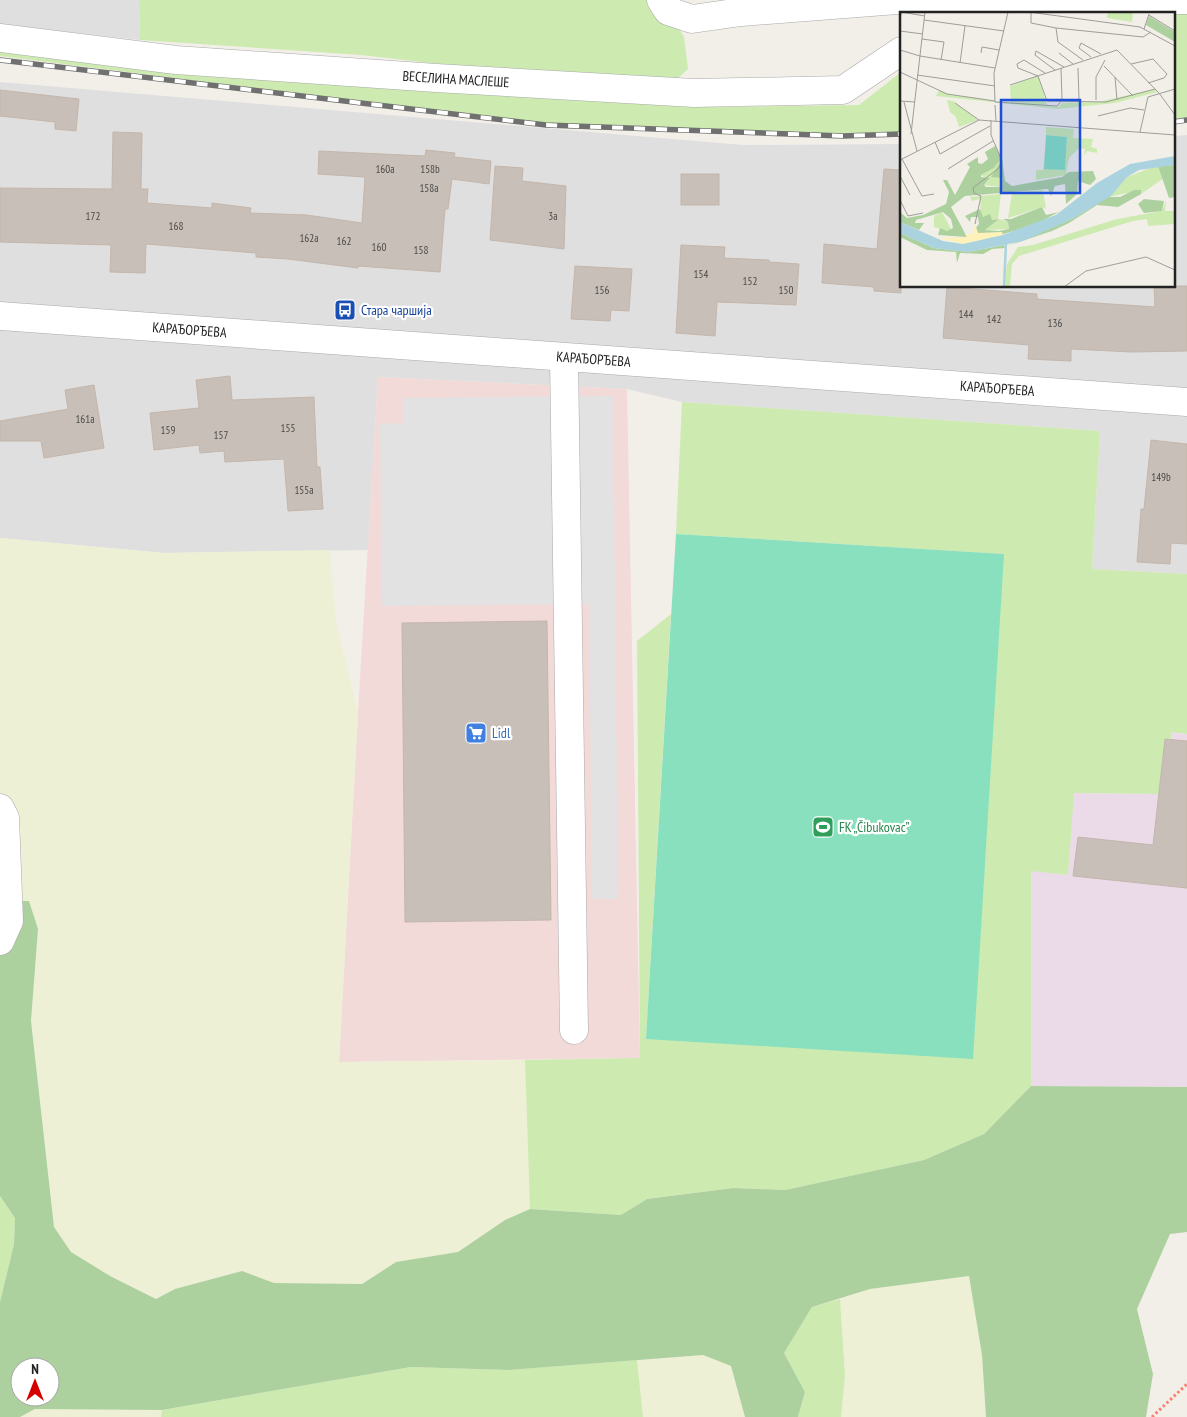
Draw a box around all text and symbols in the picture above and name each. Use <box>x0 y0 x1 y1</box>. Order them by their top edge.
inset map <box>900 12 1174 288</box>
street label: ВЕСЕЛИНА МАСЛЕШЕ <box>402 67 510 91</box>
house number: 160a <box>375 162 395 176</box>
house number: 158b <box>420 162 440 176</box>
house number: 158a <box>419 181 439 195</box>
house number: 172 <box>86 209 100 223</box>
house number: 3a <box>548 209 558 223</box>
house number: 168 <box>169 219 183 233</box>
house number: 162a <box>299 231 319 245</box>
house number: 162 <box>337 234 351 248</box>
house number: 160 <box>372 240 386 254</box>
house number: 158 <box>414 243 428 257</box>
house number: 154 <box>694 267 708 281</box>
house number: 152 <box>743 274 757 288</box>
house number: 156 <box>595 283 609 297</box>
house number: 150 <box>779 283 793 297</box>
bus stop icon: Стара чаршија <box>333 298 357 322</box>
place label: Стара чаршија <box>361 301 432 319</box>
house number: 144 <box>959 307 973 321</box>
house number: 142 <box>987 312 1001 326</box>
house number: 136 <box>1048 316 1062 330</box>
street label: КАРАЂОРЂЕВА <box>152 318 228 341</box>
street label: КАРАЂОРЂЕВА <box>556 347 632 371</box>
street label: КАРАЂОРЂЕВА <box>960 377 1036 400</box>
house number: 161a <box>75 412 95 426</box>
house number: 155 <box>281 421 295 435</box>
house number: 159 <box>161 423 175 437</box>
house number: 157 <box>214 428 228 442</box>
house number: 149b <box>1151 470 1171 484</box>
house number: 155a <box>294 483 314 497</box>
supermarket icon: Lidl <box>464 721 488 745</box>
place label: Lidl <box>492 724 511 742</box>
sports icon: FK „Čibukovac” <box>811 815 835 839</box>
place label: FK „Čibukovac” <box>839 818 910 836</box>
north arrow <box>10 1357 60 1407</box>
text: N <box>31 1360 39 1378</box>

